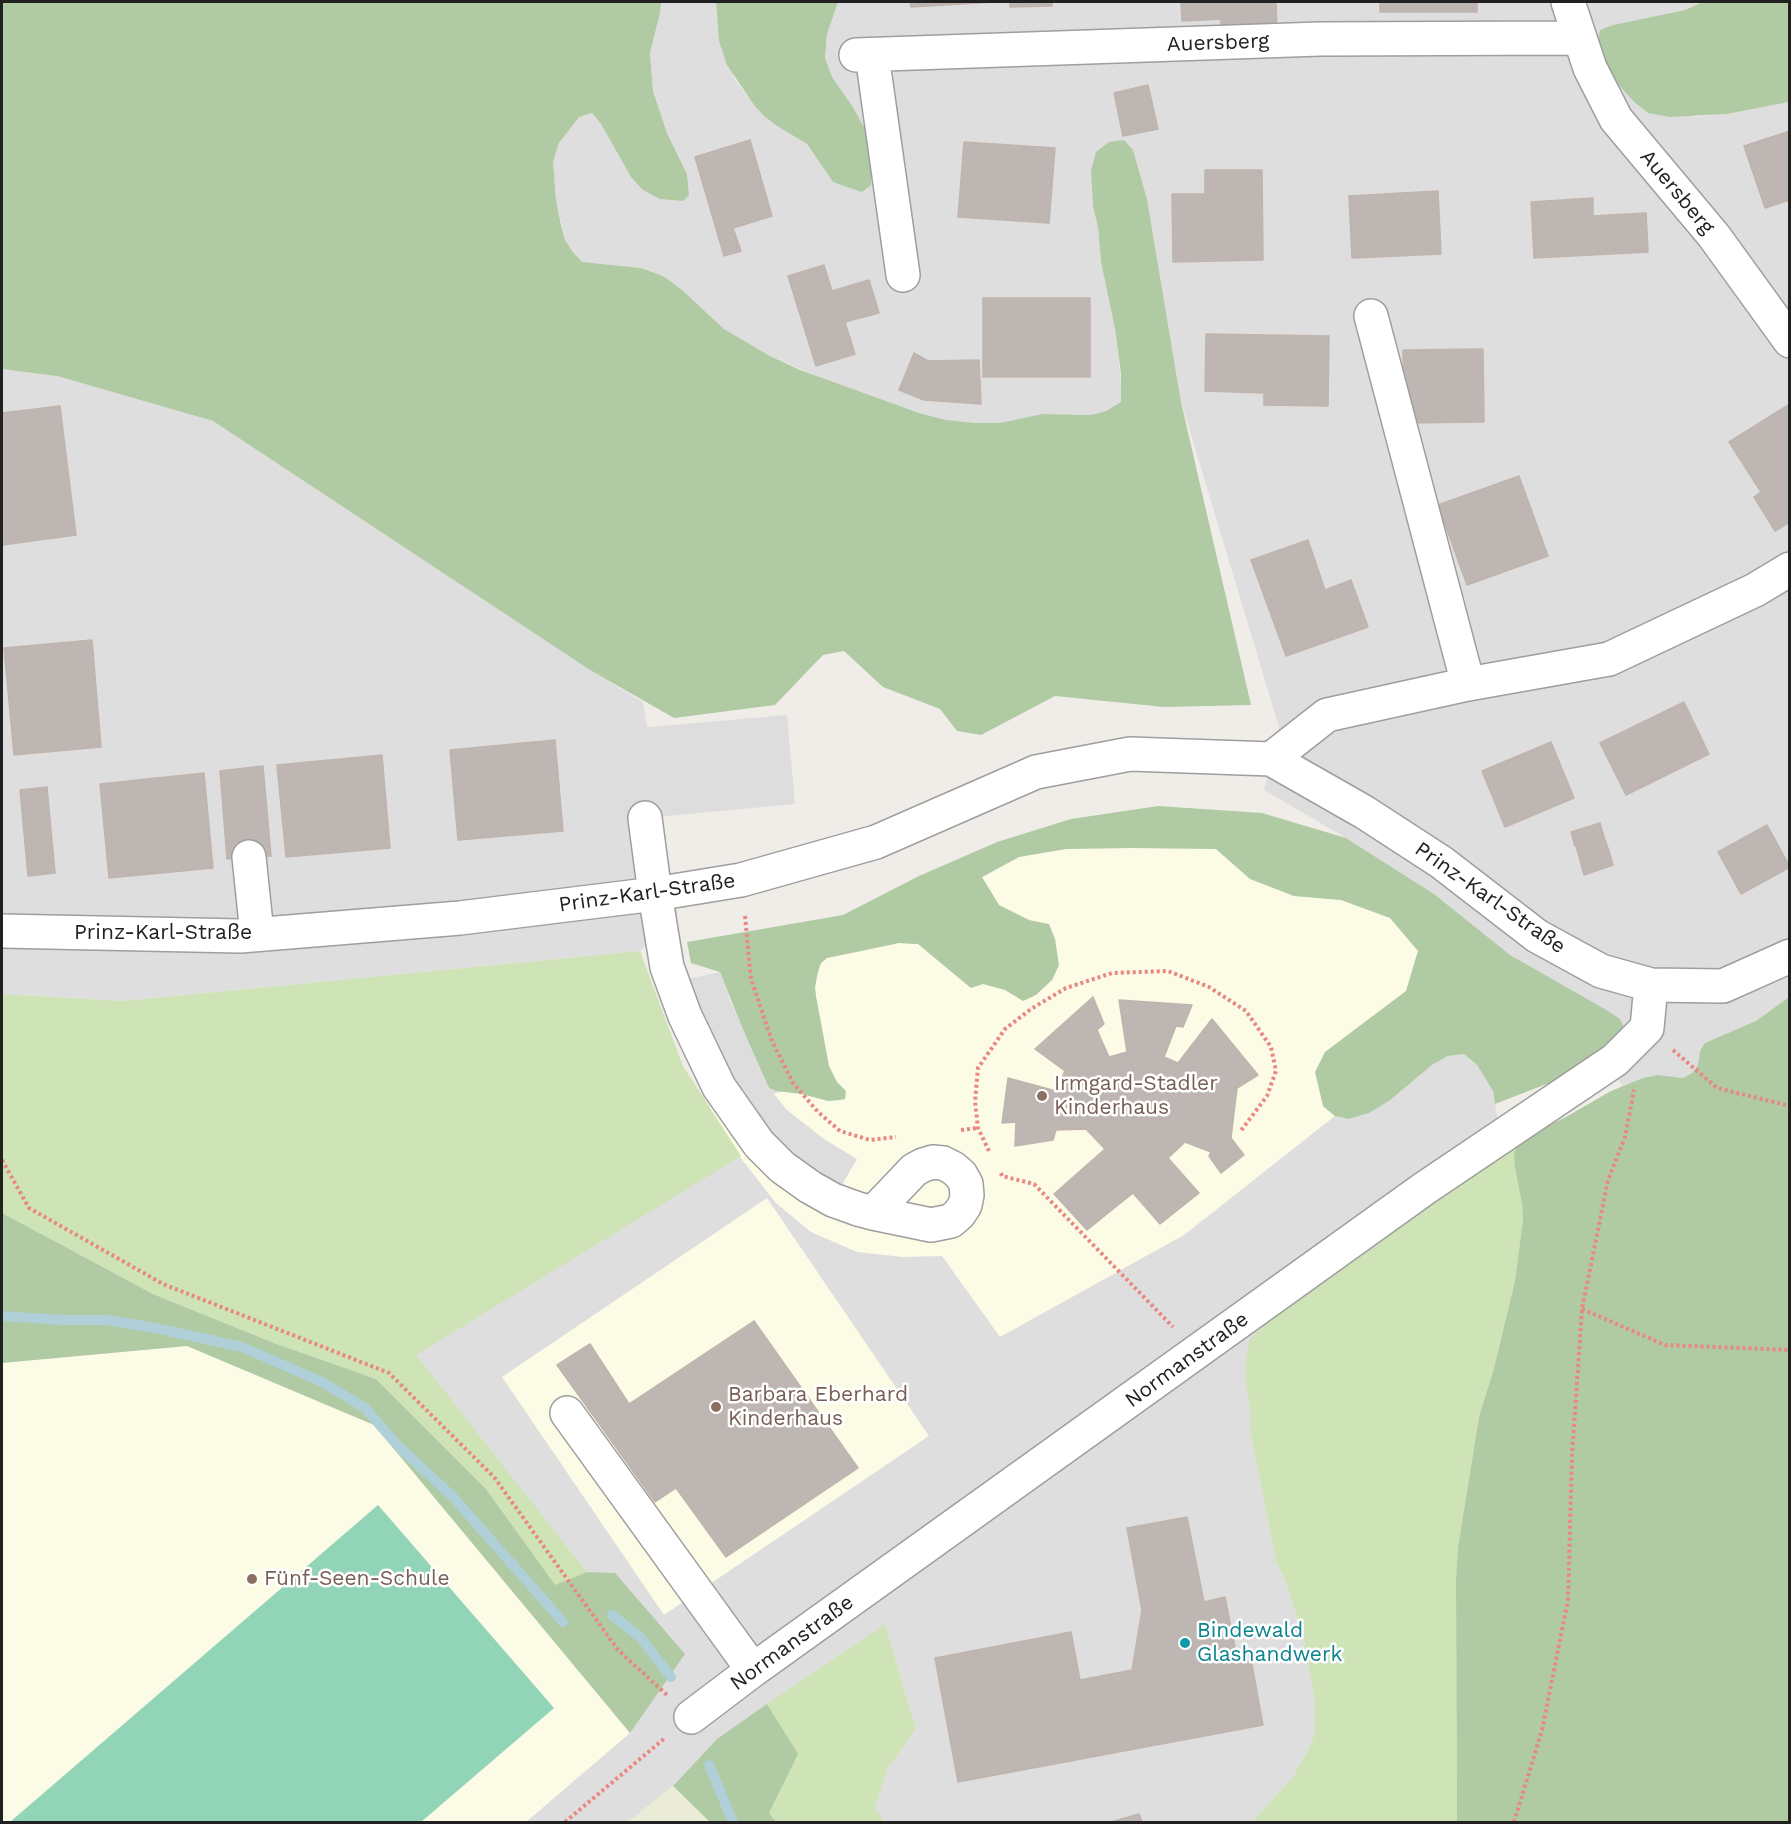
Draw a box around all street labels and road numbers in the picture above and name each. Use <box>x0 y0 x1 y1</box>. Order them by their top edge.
street label: Auersberg <box>1166 29 1270 57</box>
street label: Auersberg <box>1634 145 1720 239</box>
street label: Prinz-Karl-Straße <box>1410 837 1570 959</box>
street label: Prinz-Karl-Straße <box>557 868 737 918</box>
street label: Prinz-Karl-Straße <box>74 920 252 946</box>
street label: Normanstraße <box>1120 1307 1254 1413</box>
street label: Normanstraße <box>725 1590 859 1696</box>

